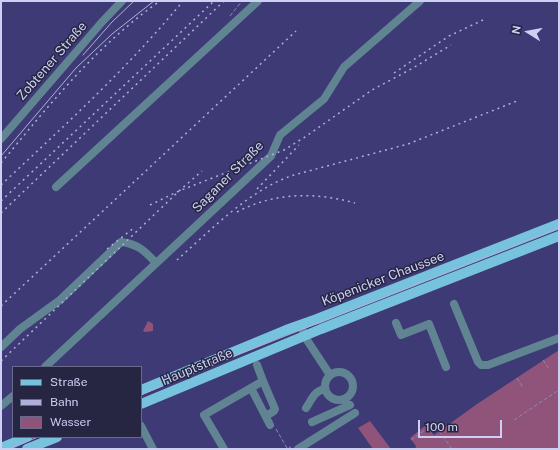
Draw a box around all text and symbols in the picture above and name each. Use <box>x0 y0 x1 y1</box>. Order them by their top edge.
north arrow <box>508 12 548 52</box>
street label: Zobtener Straße <box>14 19 90 103</box>
text: N <box>510 24 523 35</box>
street label: Saganer Straße <box>189 138 267 216</box>
street label: Köpenicker Chaussee <box>319 248 447 310</box>
street label: Hauptstraße <box>159 345 235 389</box>
legend <box>12 366 142 438</box>
text: Straße <box>50 375 87 389</box>
text: Bahn <box>50 395 79 409</box>
scale bar <box>420 412 504 438</box>
text: Wasser <box>50 415 91 429</box>
text: 100 m <box>425 420 458 434</box>

